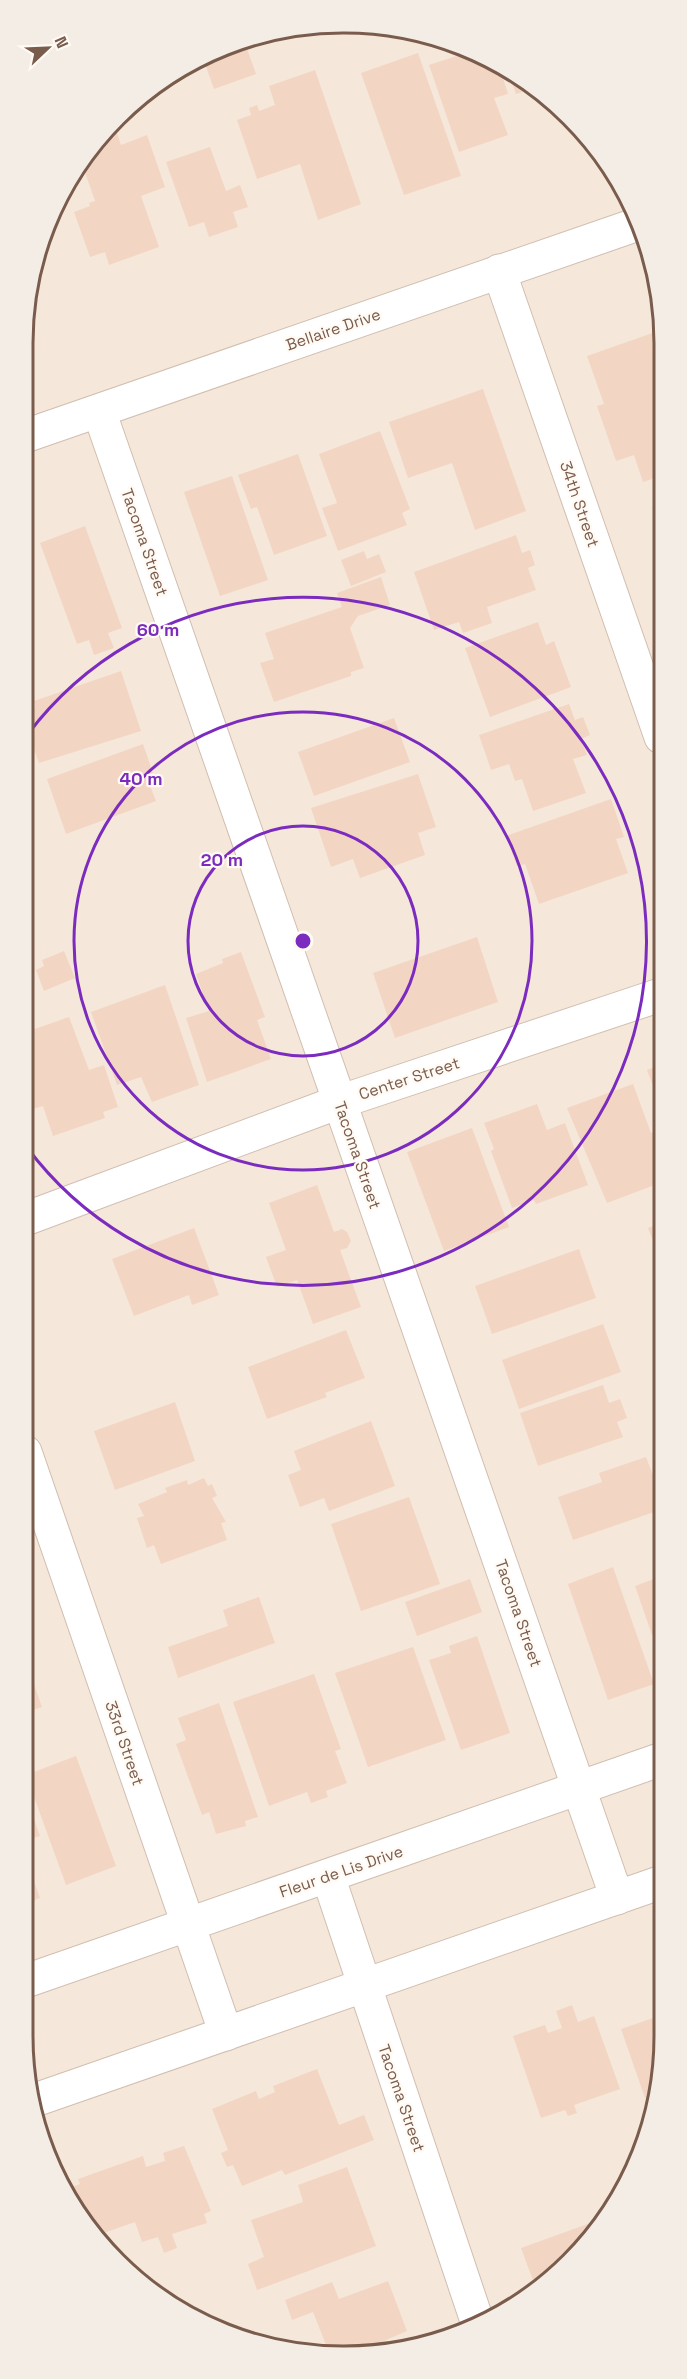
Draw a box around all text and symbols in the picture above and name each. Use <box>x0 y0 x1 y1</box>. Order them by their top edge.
north arrow <box>18 18 78 78</box>
text: N <box>50 33 73 51</box>
street label: Bellaire Drive <box>283 303 383 355</box>
street label: 34th Street <box>555 458 604 550</box>
street label: Tacoma Street <box>116 486 173 599</box>
text: 60 m <box>137 618 179 641</box>
text: 40 m <box>119 767 163 790</box>
text: 20 m <box>201 848 243 871</box>
centre of rings <box>293 931 313 951</box>
street label: Center Street <box>356 1052 462 1105</box>
street label: Tacoma Street <box>329 1099 386 1212</box>
street label: Tacoma Street <box>490 1557 547 1670</box>
street label: 33rd Street <box>100 1698 149 1788</box>
street label: Fleur de Lis Drive <box>277 1840 406 1902</box>
street label: Tacoma Street <box>373 2042 430 2155</box>

